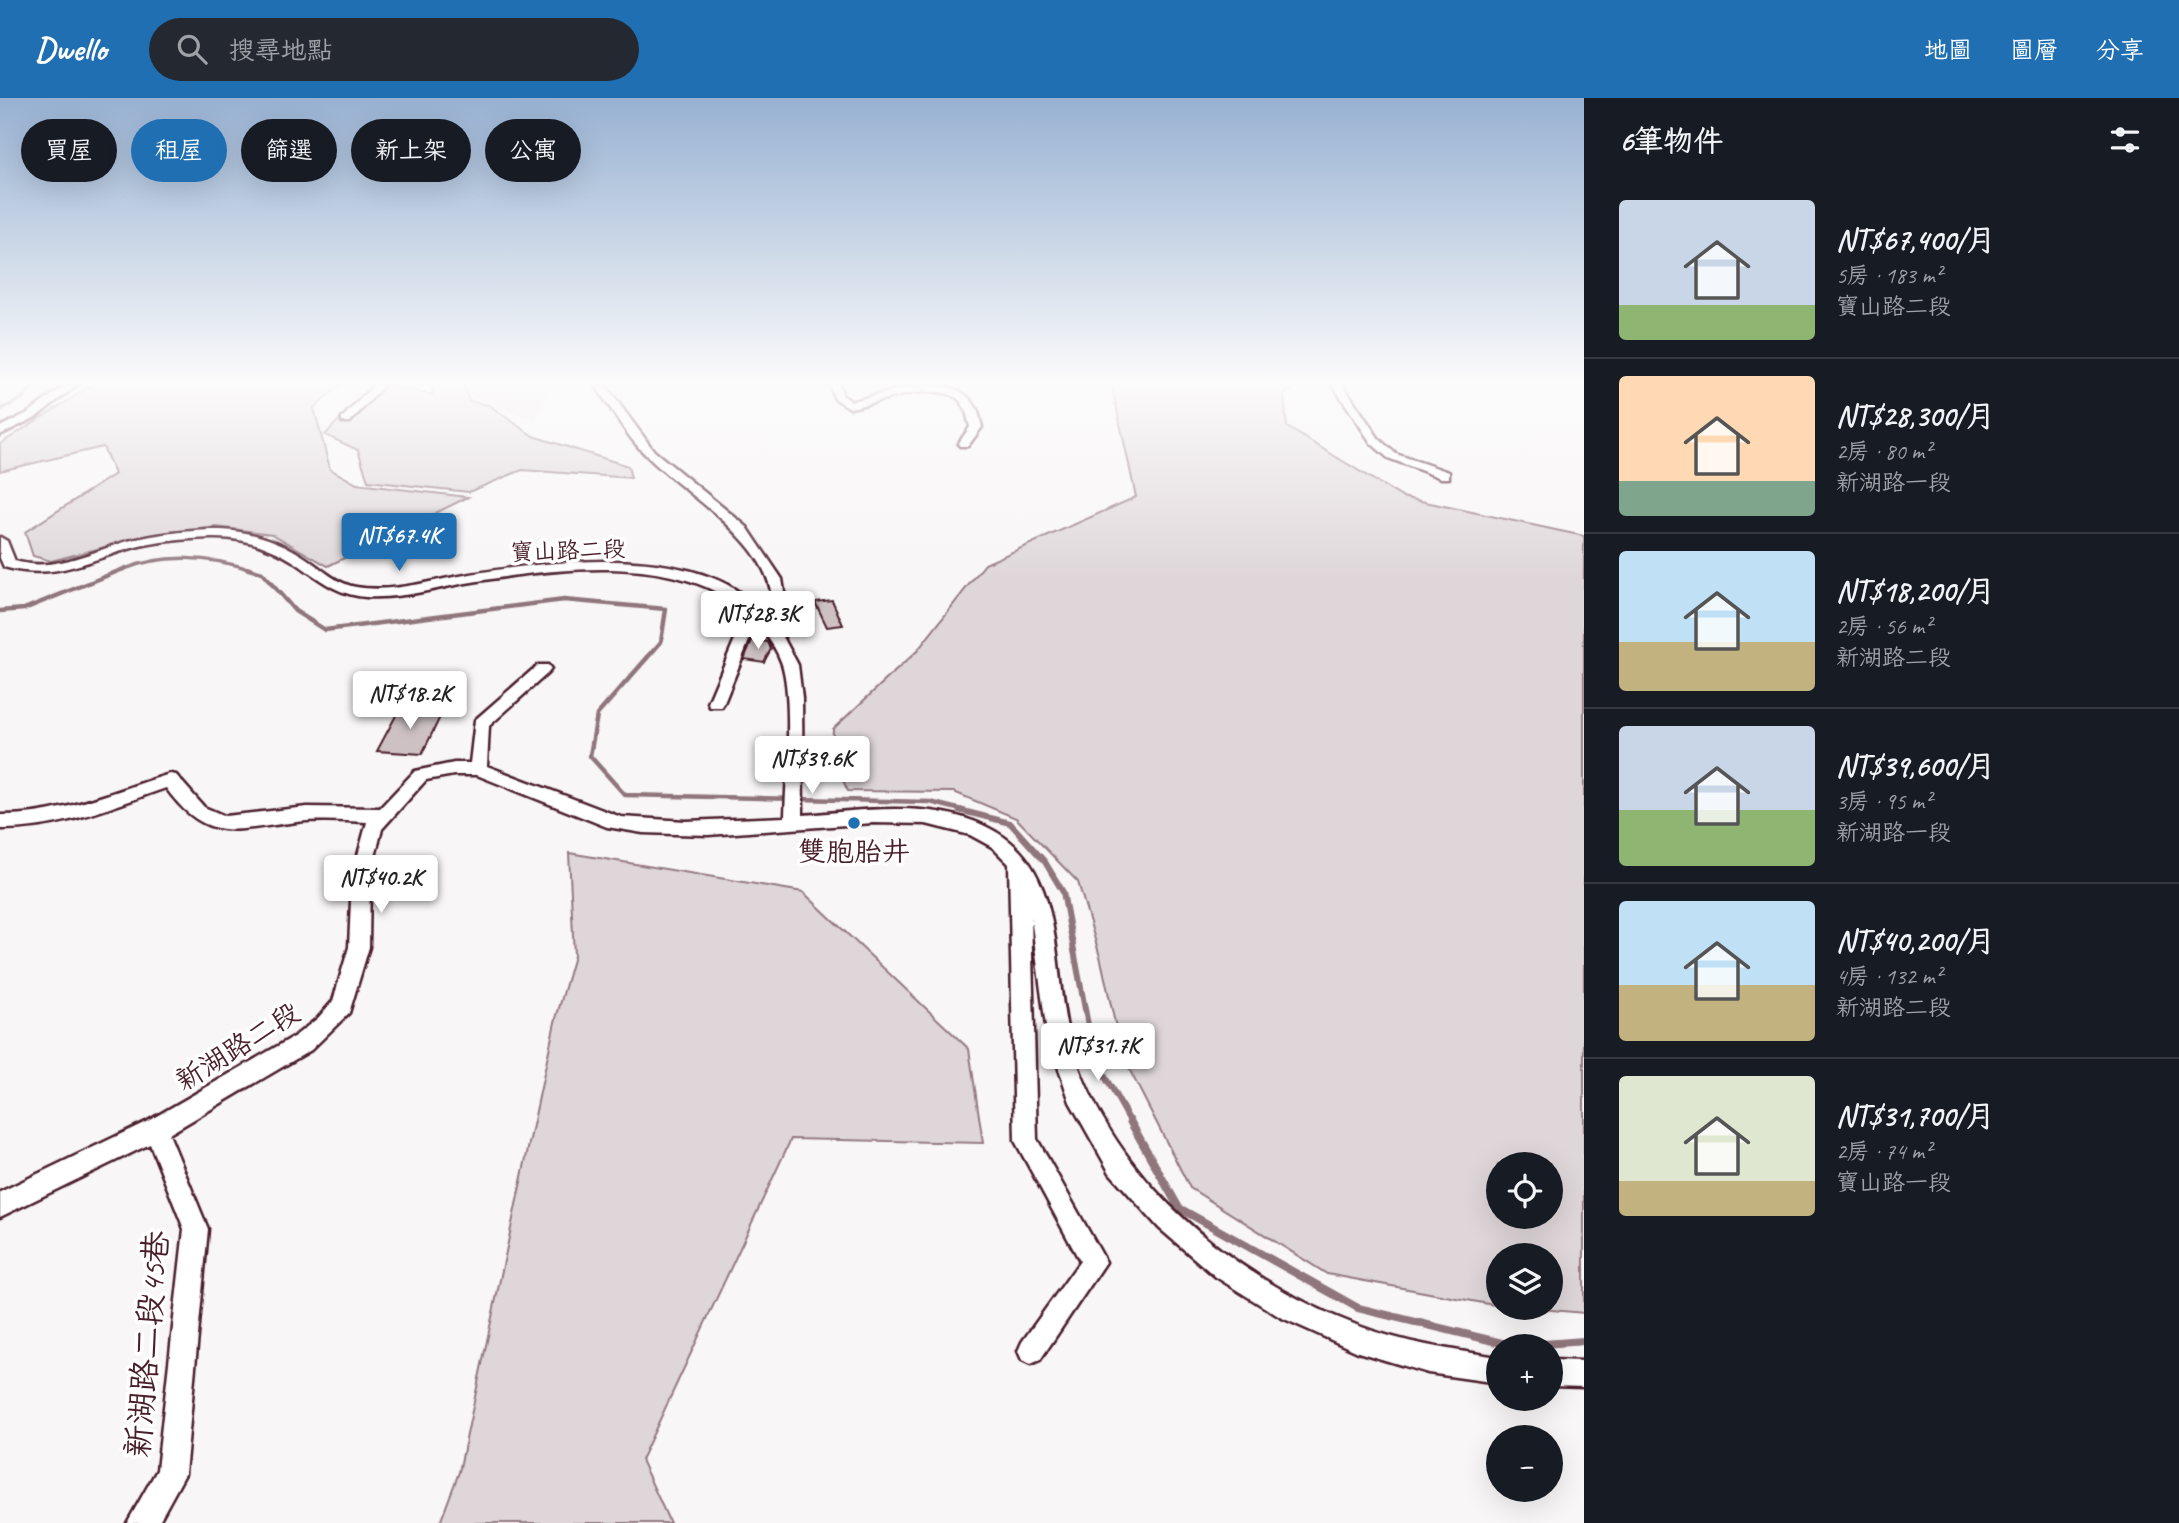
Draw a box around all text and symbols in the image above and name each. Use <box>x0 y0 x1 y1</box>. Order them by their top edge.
search box <box>149 18 639 81</box>
text: Dwello <box>35 28 107 70</box>
icon: search <box>173 30 211 68</box>
text: 搜尋地點 <box>229 34 333 67</box>
text: 地圖 <box>1924 35 1972 65</box>
text: 圖層 <box>2010 35 2058 65</box>
text: 分享 <box>2096 35 2144 65</box>
chip: 買屋 <box>21 119 117 182</box>
chip: 租屋 <box>131 119 227 182</box>
chip: 篩選 <box>241 119 337 182</box>
chip: 新上架 <box>351 119 471 182</box>
chip: 公寓 <box>485 119 581 182</box>
icon: filters <box>2106 121 2144 159</box>
text: 6筆物件 <box>1619 122 1723 160</box>
text: NT$67,400/月 <box>1836 221 1996 259</box>
icon: home <box>1675 228 1759 312</box>
text: 5房 · 183 m² <box>1836 261 1942 290</box>
text: 寶山路二段 <box>1836 292 1951 321</box>
text: NT$28,300/月 <box>1836 397 1995 435</box>
icon: home <box>1675 404 1759 488</box>
text: 2房 · 80 m² <box>1836 437 1931 466</box>
text: 新湖路一段 <box>1836 468 1951 497</box>
pin: NT$67.4K <box>327 514 471 573</box>
text: NT$67.4K <box>358 521 440 550</box>
street label: 寶山路二段 <box>510 534 626 567</box>
text: NT$18,200/月 <box>1836 572 1995 610</box>
icon: home <box>1675 579 1759 663</box>
pin: NT$28.3K <box>686 592 830 651</box>
text: NT$28.3K <box>717 599 799 628</box>
text: 2房 · 56 m² <box>1836 612 1931 641</box>
text: 新湖路二段 <box>1836 643 1951 672</box>
pin: NT$18.2K <box>338 672 482 731</box>
text: NT$18.2K <box>369 679 451 708</box>
pin: NT$39.6K <box>740 736 884 796</box>
text: NT$39.6K <box>771 744 853 773</box>
text: NT$39,600/月 <box>1836 747 1995 785</box>
icon: home <box>1675 754 1759 838</box>
text: 3房 · 95 m² <box>1836 787 1931 816</box>
marker: 雙胞胎井 <box>846 815 862 831</box>
text: 新湖路一段 <box>1836 818 1951 847</box>
place label: 雙胞胎井 <box>798 834 910 869</box>
pin: NT$40.2K <box>309 856 453 915</box>
text: NT$40.2K <box>340 863 422 892</box>
text: NT$40,200/月 <box>1836 922 1995 960</box>
icon: home <box>1675 929 1759 1013</box>
text: 4房 · 132 m² <box>1836 962 1942 991</box>
text: 新湖路二段 <box>1836 993 1951 1022</box>
street label: 新湖路二段 <box>169 994 306 1098</box>
pin: NT$31.7K <box>1026 1024 1170 1083</box>
text: NT$31.7K <box>1057 1031 1139 1060</box>
text: NT$31,700/月 <box>1836 1097 1995 1135</box>
icon: home <box>1675 1104 1759 1188</box>
text: 2房 · 74 m² <box>1836 1137 1931 1166</box>
map controls <box>1486 1152 1563 1502</box>
button: locate <box>1486 1152 1563 1229</box>
text: 寶山路一段 <box>1836 1168 1951 1197</box>
street label: 新湖路二段45巷 <box>116 1229 178 1459</box>
button: layers <box>1486 1243 1563 1320</box>
button: + <box>1486 1334 1563 1411</box>
button: − <box>1486 1425 1563 1502</box>

